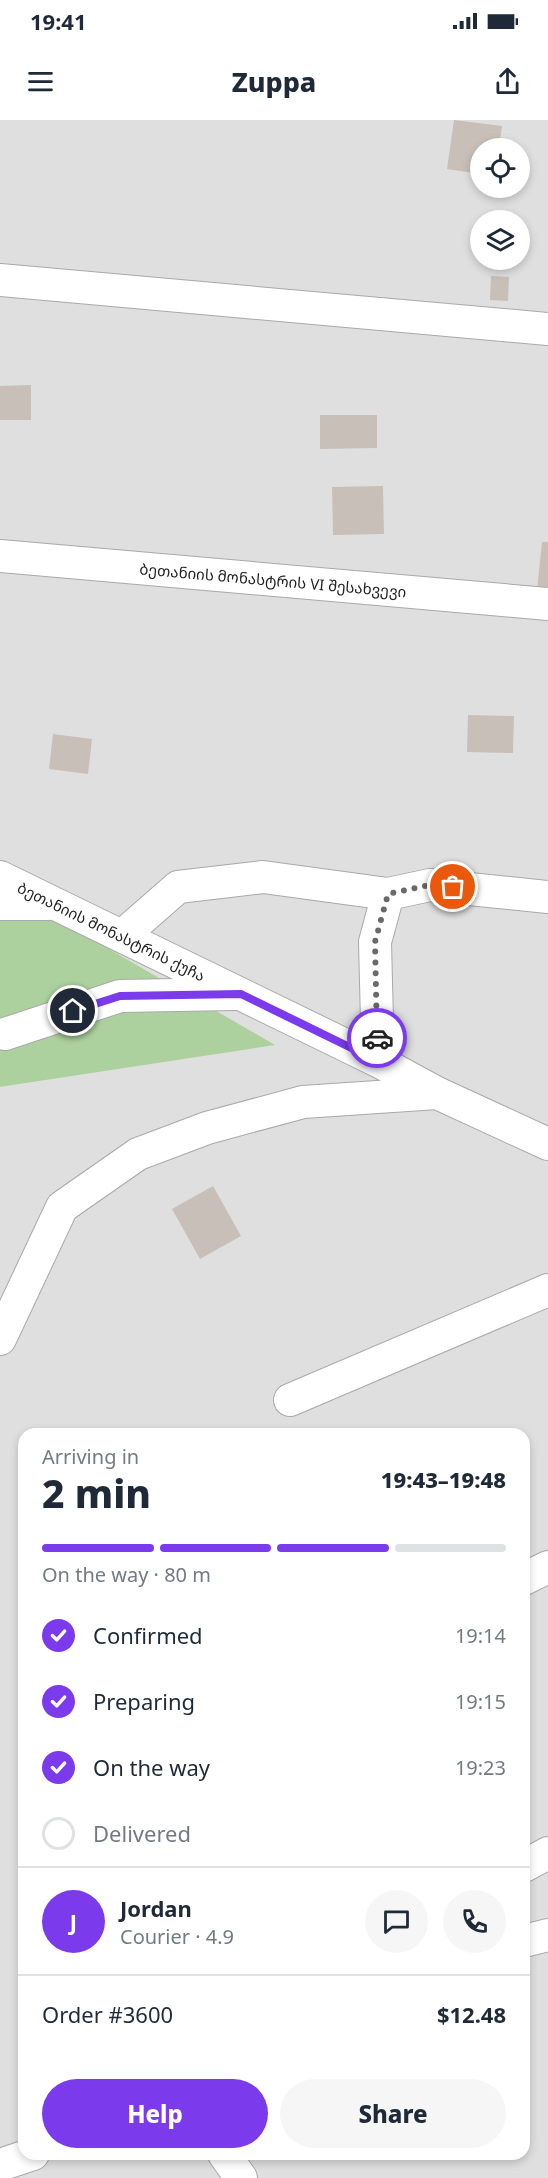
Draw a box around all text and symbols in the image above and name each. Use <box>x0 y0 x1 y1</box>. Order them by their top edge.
text: 19:41 <box>30 6 87 36</box>
text: Zuppa <box>232 63 316 100</box>
icon: menu <box>24 65 57 98</box>
icon: share <box>491 65 524 98</box>
map controls <box>470 138 530 270</box>
button: locate <box>470 138 530 198</box>
button: layers <box>470 210 530 270</box>
street label: ბეთანიის მონასტრის VI შესახვევი <box>139 558 407 602</box>
pin <box>427 861 478 912</box>
icon: bag <box>436 870 469 903</box>
street label: ბეთანიის მონასტრის ქუჩა <box>14 877 209 985</box>
pin <box>47 985 98 1036</box>
icon: home <box>56 994 89 1027</box>
courier <box>347 1008 407 1068</box>
icon: car <box>361 1022 394 1055</box>
text: Arriving in <box>42 1443 139 1470</box>
text: 19:43–19:48 <box>381 1464 506 1494</box>
text: 2 min <box>42 1466 151 1519</box>
text: On the way · 80 m <box>42 1561 211 1588</box>
icon: check <box>42 1619 75 1652</box>
text: Confirmed <box>93 1620 203 1650</box>
text: 19:14 <box>455 1622 506 1649</box>
icon: check <box>42 1685 75 1718</box>
text: Preparing <box>93 1686 195 1716</box>
text: 19:15 <box>455 1688 506 1715</box>
icon: check <box>42 1751 75 1784</box>
text: On the way <box>93 1752 210 1782</box>
text: 19:23 <box>455 1754 506 1781</box>
text: Delivered <box>93 1818 191 1848</box>
button: chat <box>365 1890 428 1953</box>
button: phone <box>443 1890 506 1953</box>
text: Jordan <box>120 1893 192 1923</box>
text: J <box>70 1906 77 1936</box>
text: Courier · 4.9 <box>120 1923 234 1950</box>
text: Order #3600 <box>42 1999 173 2029</box>
text: $12.48 <box>437 1999 506 2029</box>
button: Help <box>42 2079 268 2148</box>
button: Share <box>280 2079 506 2148</box>

